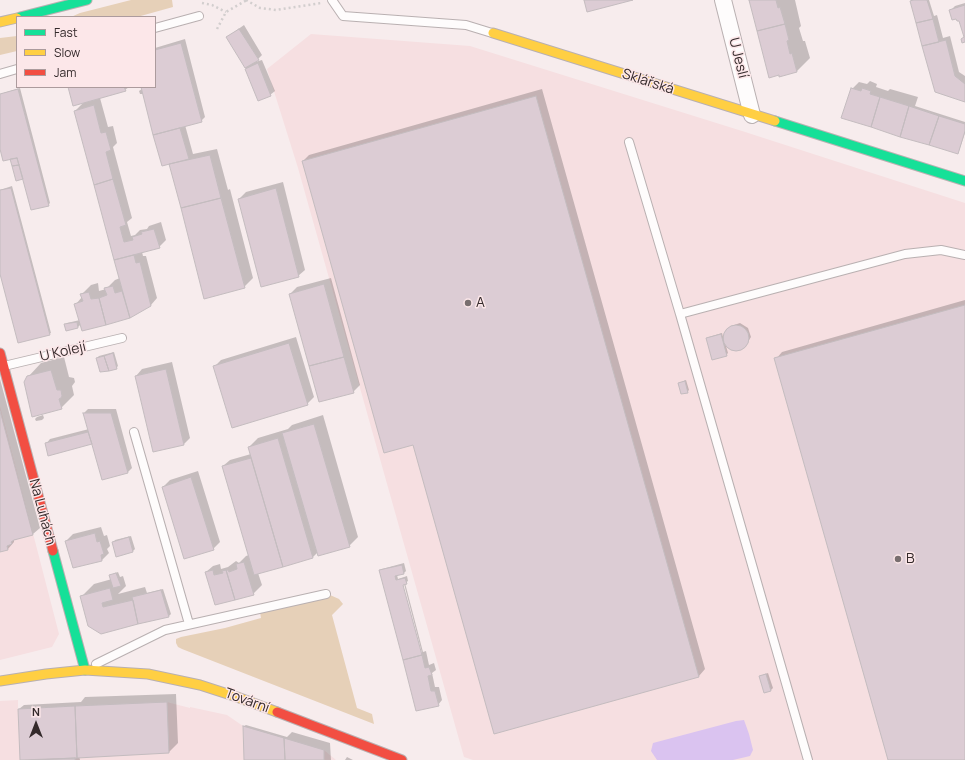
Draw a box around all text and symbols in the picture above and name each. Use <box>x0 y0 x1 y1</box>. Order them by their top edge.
legend <box>16 16 156 88</box>
text: Fast <box>54 24 78 41</box>
street label: U Jeslí <box>725 36 751 80</box>
text: Slow <box>54 44 80 61</box>
text: Jam <box>54 64 76 81</box>
street label: Sklářská <box>620 66 676 98</box>
place label: A <box>476 295 485 311</box>
marker: A <box>463 298 473 308</box>
street label: U Kolejí <box>38 339 88 365</box>
street label: Na Luhách <box>25 477 59 547</box>
place label: B <box>906 551 915 567</box>
marker: B <box>893 554 903 564</box>
street label: Tovární <box>222 685 272 717</box>
north arrow <box>16 704 56 744</box>
text: N <box>32 704 40 719</box>

